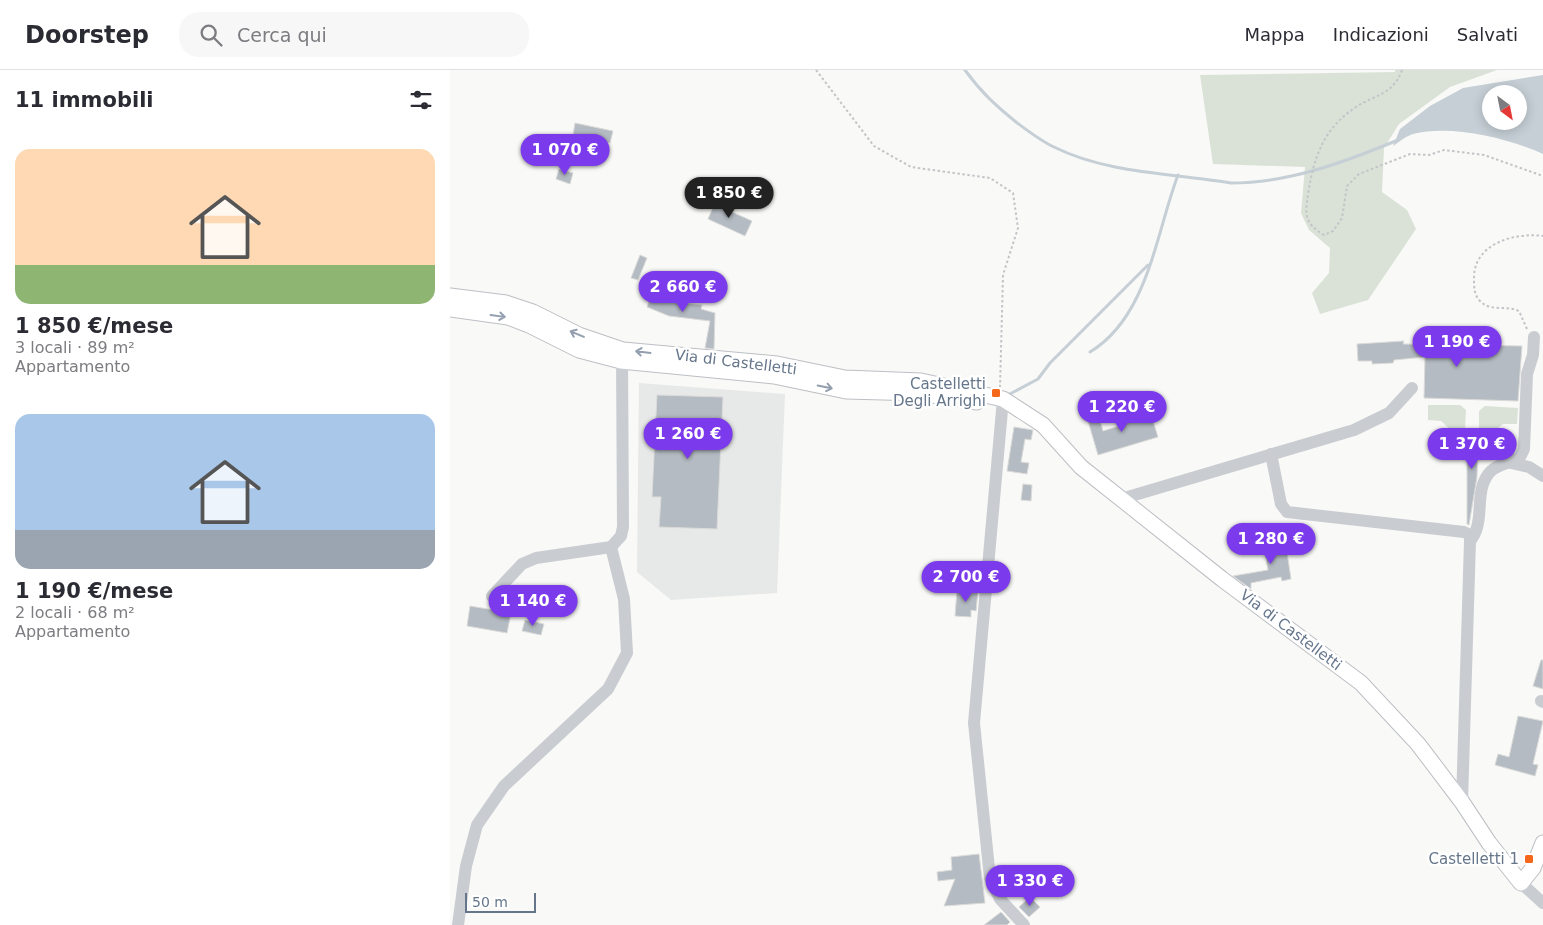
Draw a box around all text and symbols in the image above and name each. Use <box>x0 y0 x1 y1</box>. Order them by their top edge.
search box <box>179 12 529 57</box>
text: Doorstep <box>25 21 149 49</box>
icon: search <box>197 21 225 49</box>
text: Cerca qui <box>237 24 327 46</box>
text: Mappa <box>1244 24 1305 45</box>
text: Indicazioni <box>1333 24 1429 45</box>
text: Salvati <box>1457 24 1518 45</box>
north arrow <box>1482 85 1528 130</box>
map controls <box>1482 85 1527 130</box>
icon: filters <box>407 86 435 114</box>
text: 11 immobili <box>15 88 154 112</box>
pin: 1 070 € <box>519 134 611 176</box>
text: 1 070 € <box>532 140 598 159</box>
pin: 1 850 € <box>683 176 775 219</box>
icon: home <box>180 182 270 272</box>
text: 1 850 € <box>696 183 762 202</box>
pin: 2 660 € <box>637 270 729 313</box>
text: 2 660 € <box>650 277 716 296</box>
one-way arrow <box>490 311 506 321</box>
text: 1 850 €/mese <box>15 314 173 338</box>
pin: 1 190 € <box>1411 326 1503 368</box>
one-way arrow <box>570 328 585 338</box>
text: 1 190 € <box>1424 332 1490 351</box>
text: 3 locali · 89 m² <box>15 338 135 357</box>
street label: Via di Castelletti <box>674 346 798 378</box>
one-way arrow <box>635 347 651 357</box>
text: Appartamento <box>15 357 130 376</box>
place label: Castelletti Degli Arrighi <box>893 375 986 410</box>
one-way arrow <box>817 383 833 392</box>
marker: Castelletti Degli Arrighi <box>990 387 1002 399</box>
pin: 1 220 € <box>1076 390 1168 433</box>
text: 1 220 € <box>1089 397 1155 416</box>
pin: 1 260 € <box>642 418 734 460</box>
text: 1 260 € <box>655 424 721 443</box>
pin: 1 370 € <box>1426 428 1518 470</box>
text: 1 370 € <box>1439 434 1505 453</box>
icon: home <box>180 447 270 537</box>
pin: 1 280 € <box>1225 522 1317 565</box>
text: 1 280 € <box>1238 529 1304 548</box>
pin: 2 700 € <box>920 560 1012 603</box>
text: 2 700 € <box>933 567 999 586</box>
text: 1 190 €/mese <box>15 579 173 603</box>
pin: 1 140 € <box>487 584 579 627</box>
street label: Via di Castelletti <box>1237 586 1345 674</box>
text: 1 140 € <box>500 591 566 610</box>
text: 2 locali · 68 m² <box>15 603 135 622</box>
text: Appartamento <box>15 622 130 641</box>
place label: Castelletti 1 <box>1429 850 1519 868</box>
marker: Castelletti 1 <box>1523 853 1535 865</box>
pin: 1 330 € <box>984 864 1076 907</box>
text: 1 330 € <box>997 871 1063 890</box>
scale bar <box>465 890 536 913</box>
text: 50 m <box>472 894 508 910</box>

